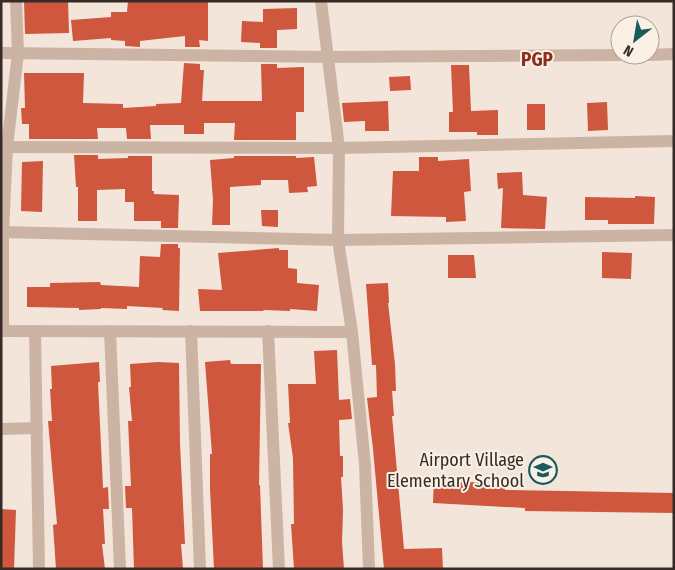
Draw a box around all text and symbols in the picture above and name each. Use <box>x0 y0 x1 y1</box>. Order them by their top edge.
north arrow <box>610 15 660 65</box>
text: N <box>621 41 637 60</box>
district label: PGP <box>521 48 554 71</box>
place label: Airport Village Elementary School <box>387 449 524 492</box>
school or university icon: Airport Village Elementary School <box>528 455 558 485</box>

